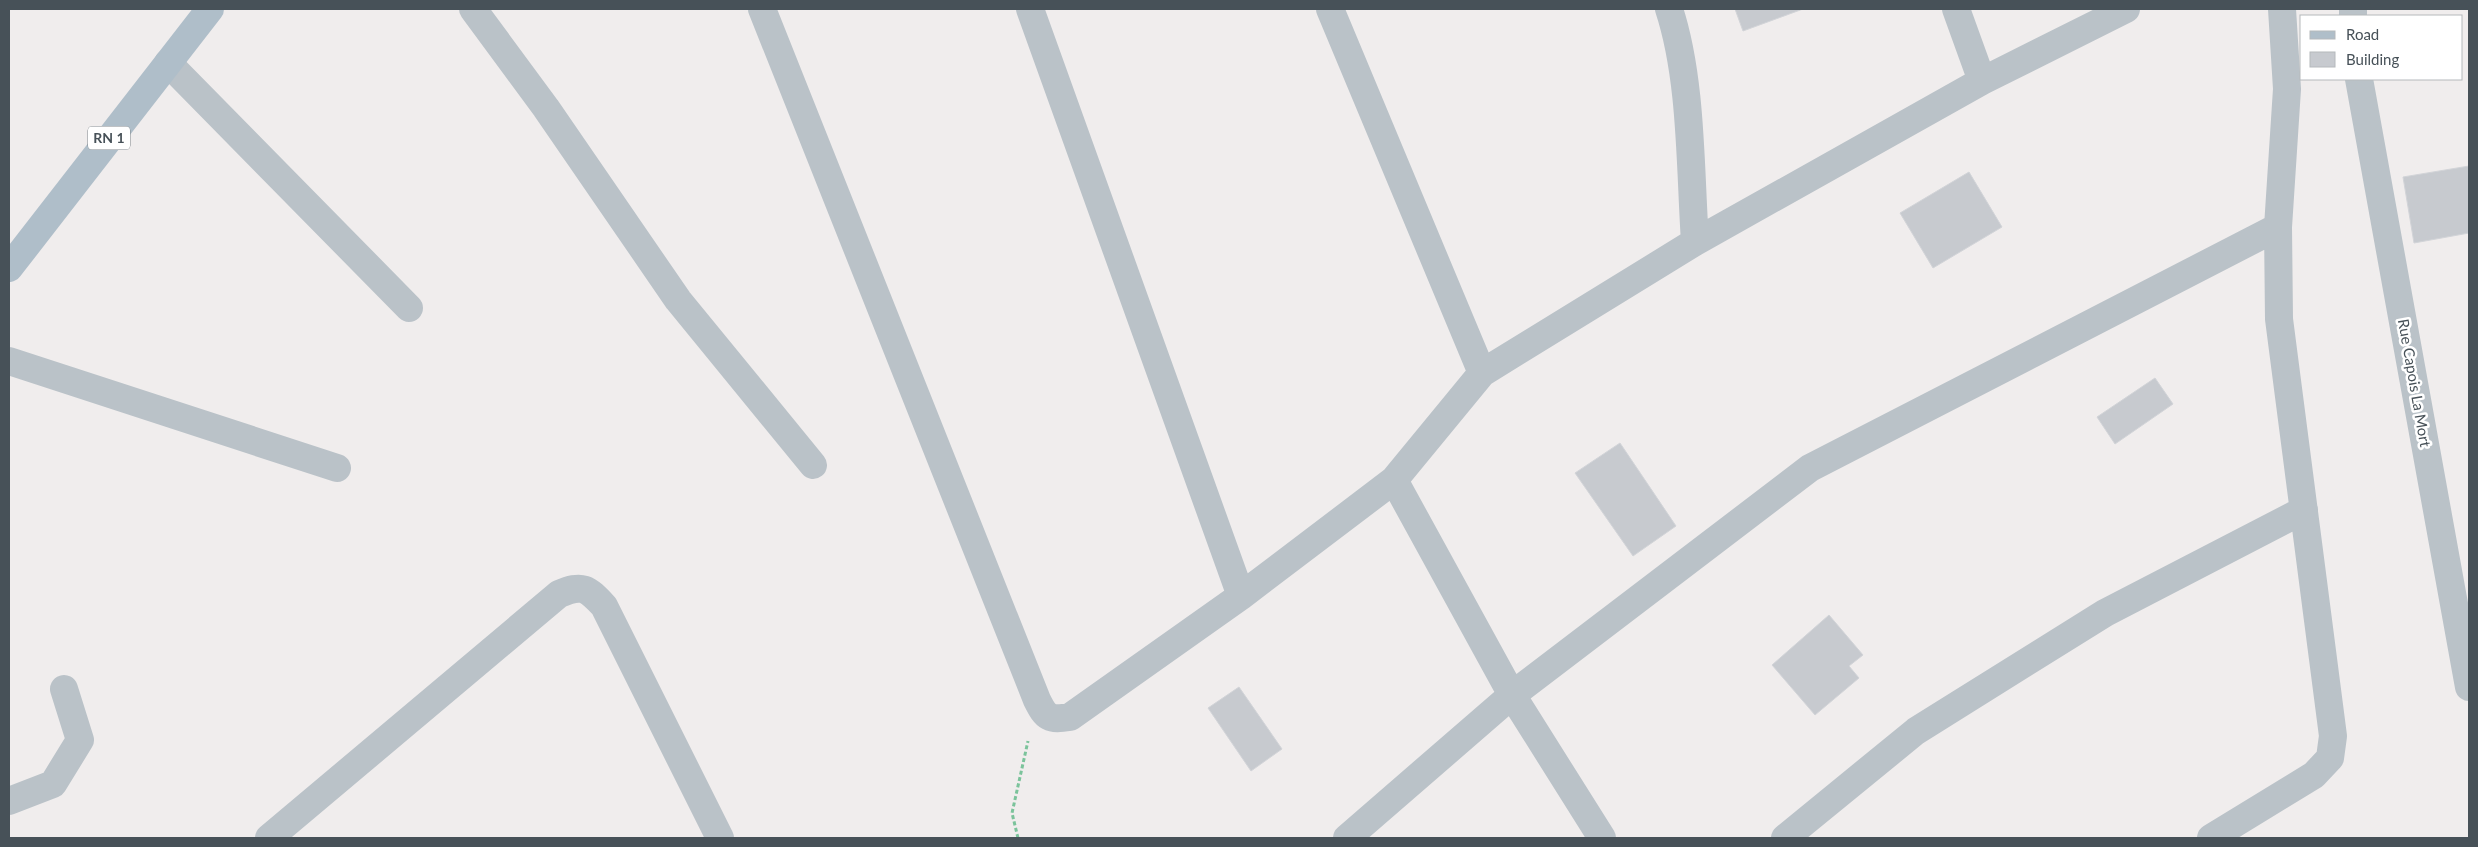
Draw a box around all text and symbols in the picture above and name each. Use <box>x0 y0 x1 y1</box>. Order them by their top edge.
legend <box>2300 15 2463 80</box>
text: Road <box>2346 25 2379 43</box>
text: Building <box>2346 50 2399 68</box>
road number: RN 1 <box>88 126 130 150</box>
street label: Rue Capois La Mort <box>2395 317 2435 449</box>

